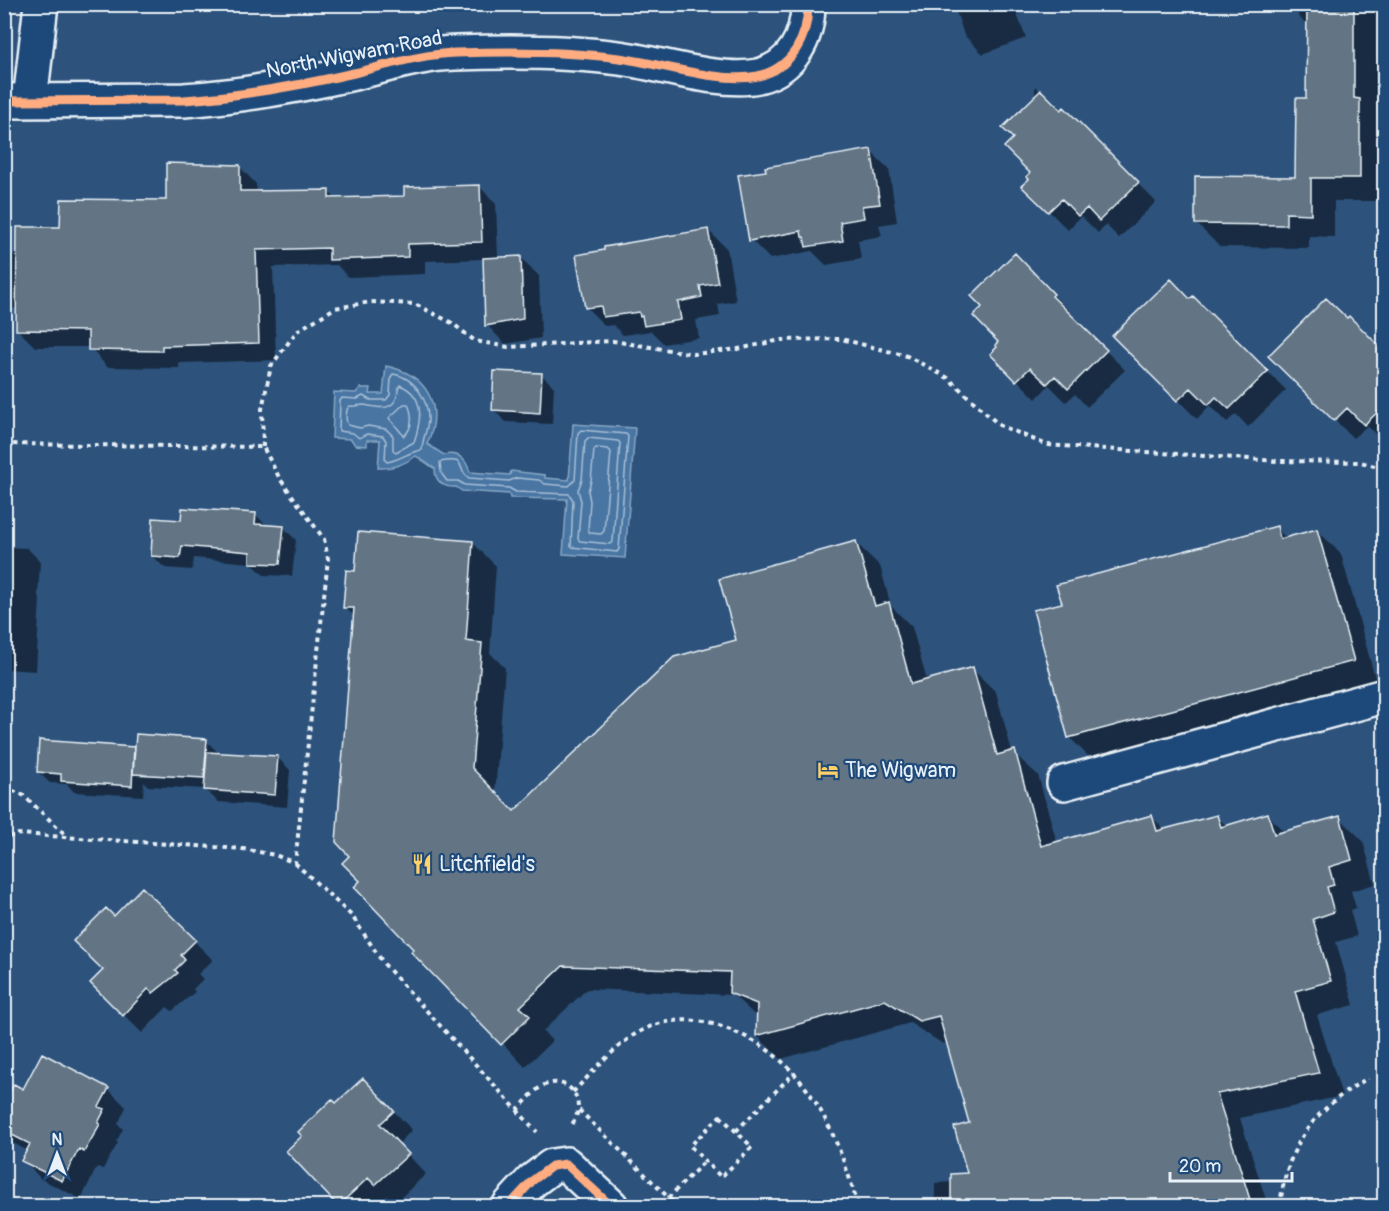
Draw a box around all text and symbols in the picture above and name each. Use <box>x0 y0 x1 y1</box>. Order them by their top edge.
street label: North Wigwam Road <box>264 24 444 85</box>
place label: The Wigwam <box>845 757 956 784</box>
hotel icon: The Wigwam <box>816 758 840 782</box>
place label: Litchfield's <box>439 851 536 878</box>
restaurant icon: Litchfield's <box>410 852 434 876</box>
north arrow <box>27 1124 87 1184</box>
text: N <box>52 1130 63 1150</box>
scale bar <box>1170 1145 1292 1183</box>
text: 20 m <box>1179 1155 1221 1178</box>

